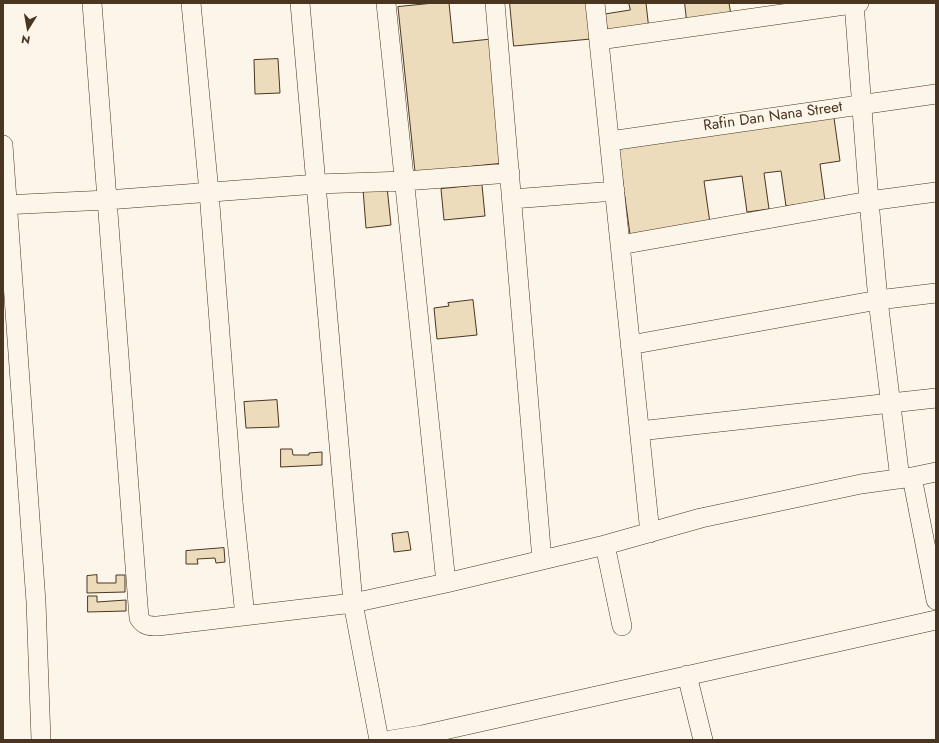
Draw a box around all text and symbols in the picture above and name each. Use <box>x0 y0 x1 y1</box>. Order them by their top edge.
north arrow <box>8 8 48 48</box>
text: N <box>20 31 32 48</box>
street label: Rafin Dan Nana Street <box>702 98 844 136</box>

